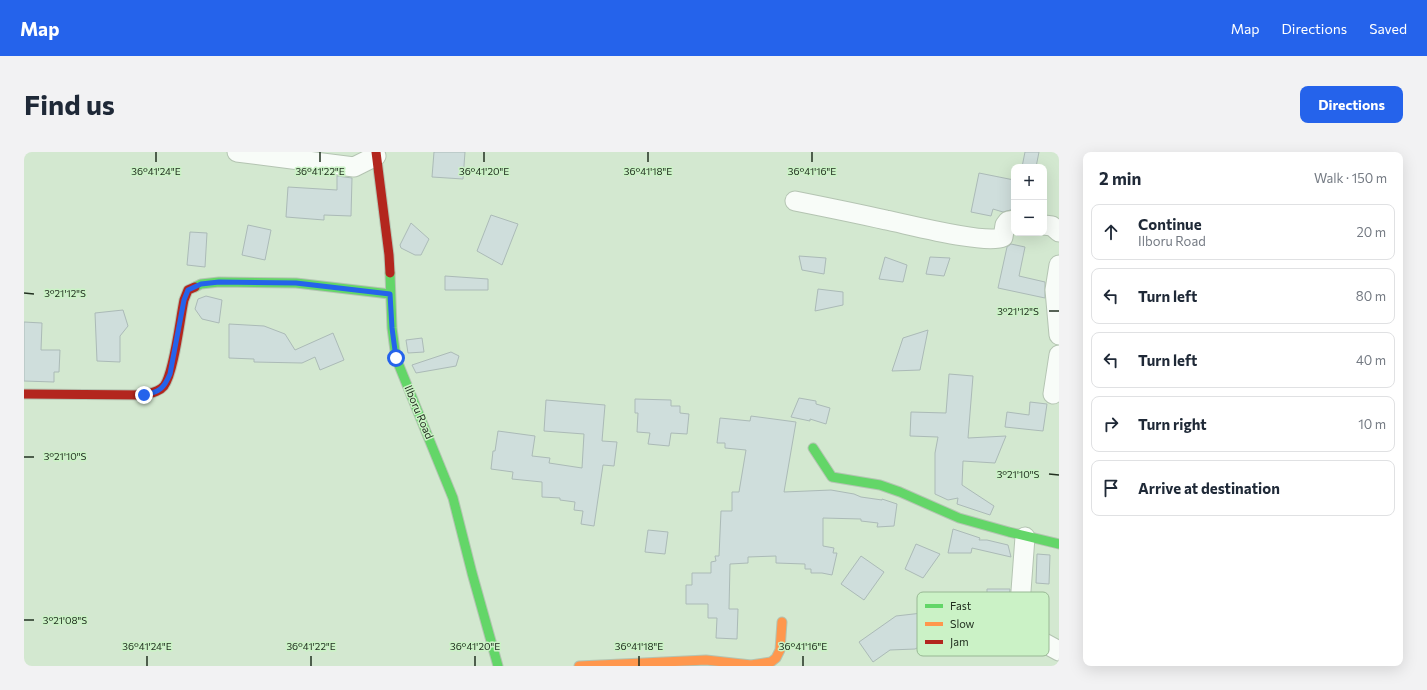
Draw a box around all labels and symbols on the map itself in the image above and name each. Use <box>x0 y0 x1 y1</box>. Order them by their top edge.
text: 36°41'24"E <box>131 165 181 177</box>
text: 36°41'22"E <box>295 165 345 177</box>
text: 36°41'20"E <box>459 165 509 177</box>
text: 36°41'18"E <box>624 165 672 177</box>
text: 36°41'16"E <box>788 165 836 177</box>
text: 3°21'12"S <box>44 287 86 299</box>
text: 3°21'12"S <box>997 305 1039 317</box>
route start <box>387 349 405 367</box>
street label: Ilboru Road <box>402 383 437 441</box>
route end <box>135 386 153 404</box>
text: 3°21'10"S <box>44 450 86 462</box>
text: 3°21'10"S <box>997 468 1039 480</box>
legend <box>917 592 1049 656</box>
text: Fast <box>950 599 972 612</box>
text: 3°21'08"S <box>43 614 87 626</box>
text: Slow <box>950 617 975 630</box>
text: Jam <box>950 635 969 649</box>
text: 36°41'24"E <box>122 640 172 652</box>
text: 36°41'22"E <box>286 640 336 652</box>
text: 36°41'20"E <box>450 640 500 652</box>
text: 36°41'18"E <box>615 640 663 652</box>
text: 36°41'16"E <box>779 640 827 652</box>

